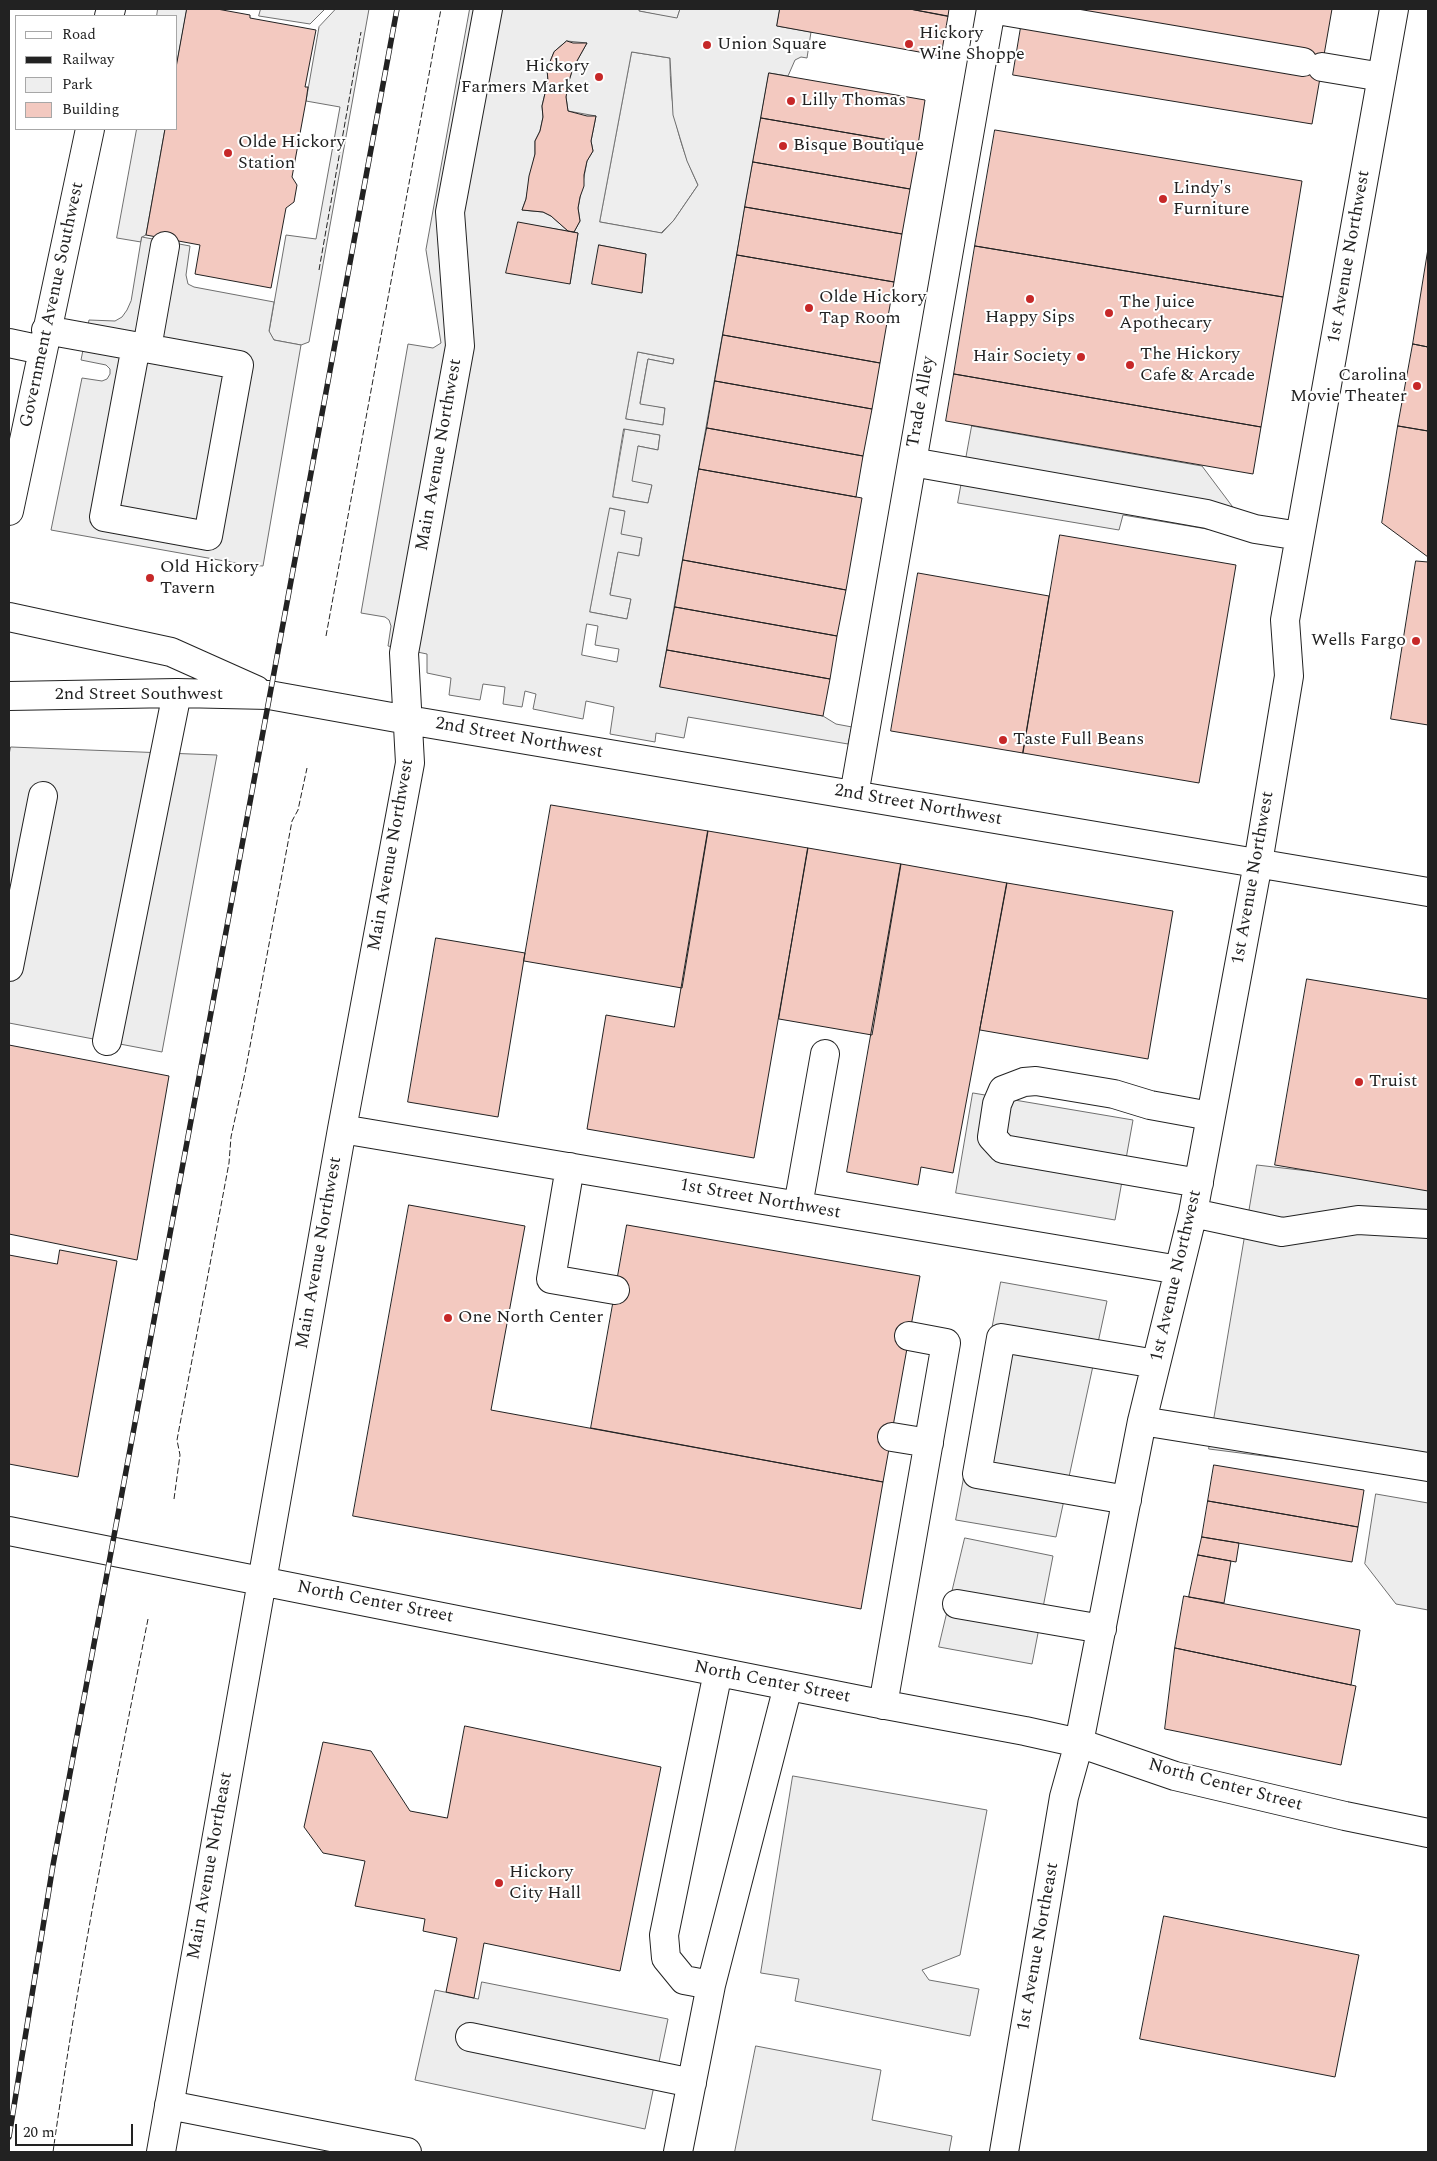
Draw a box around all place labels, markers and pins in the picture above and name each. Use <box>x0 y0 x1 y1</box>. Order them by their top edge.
place label: Hickory Wine Shoppe <box>919 23 1025 66</box>
place label: Union Square <box>717 34 827 56</box>
marker: Hickory Wine Shoppe <box>903 38 915 50</box>
marker: Union Square <box>701 39 713 51</box>
place label: Hickory Farmers Market <box>461 56 589 98</box>
marker: Hickory Farmers Market <box>593 71 605 83</box>
place label: Lilly Thomas <box>801 90 906 112</box>
marker: Lilly Thomas <box>785 95 797 107</box>
place label: Olde Hickory Station <box>238 132 345 174</box>
place label: Bisque Boutique <box>793 135 924 157</box>
marker: Bisque Boutique <box>777 140 789 152</box>
marker: Olde Hickory Station <box>222 147 234 159</box>
place label: Lindy's Furniture <box>1173 178 1249 220</box>
marker: Lindy's Furniture <box>1157 193 1169 205</box>
place label: Olde Hickory Tap Room <box>819 287 926 330</box>
place label: The Juice Apothecary <box>1119 292 1211 334</box>
marker: Happy Sips <box>1024 293 1036 305</box>
marker: Olde Hickory Tap Room <box>803 302 815 314</box>
place label: Happy Sips <box>985 307 1075 329</box>
marker: The Juice Apothecary <box>1103 307 1115 319</box>
place label: The Hickory Cafe & Arcade <box>1140 344 1255 386</box>
place label: Hair Society <box>973 346 1071 368</box>
marker: Hair Society <box>1075 351 1087 363</box>
marker: The Hickory Cafe & Arcade <box>1124 359 1136 371</box>
place label: Carolina Movie Theater <box>1290 365 1407 408</box>
marker: Carolina Movie Theater <box>1411 380 1423 392</box>
place label: Old Hickory Tavern <box>160 557 258 600</box>
marker: Old Hickory Tavern <box>144 572 156 584</box>
place label: Wells Fargo <box>1311 630 1406 652</box>
marker: Wells Fargo <box>1410 635 1422 647</box>
place label: Taste Full Beans <box>1013 729 1144 751</box>
marker: Taste Full Beans <box>997 734 1009 746</box>
place label: Truist <box>1369 1071 1417 1093</box>
marker: Truist <box>1353 1076 1365 1088</box>
place label: One North Center <box>458 1307 603 1329</box>
marker: One North Center <box>442 1312 454 1324</box>
place label: Hickory City Hall <box>509 1862 581 1905</box>
marker: Hickory City Hall <box>493 1877 505 1889</box>

